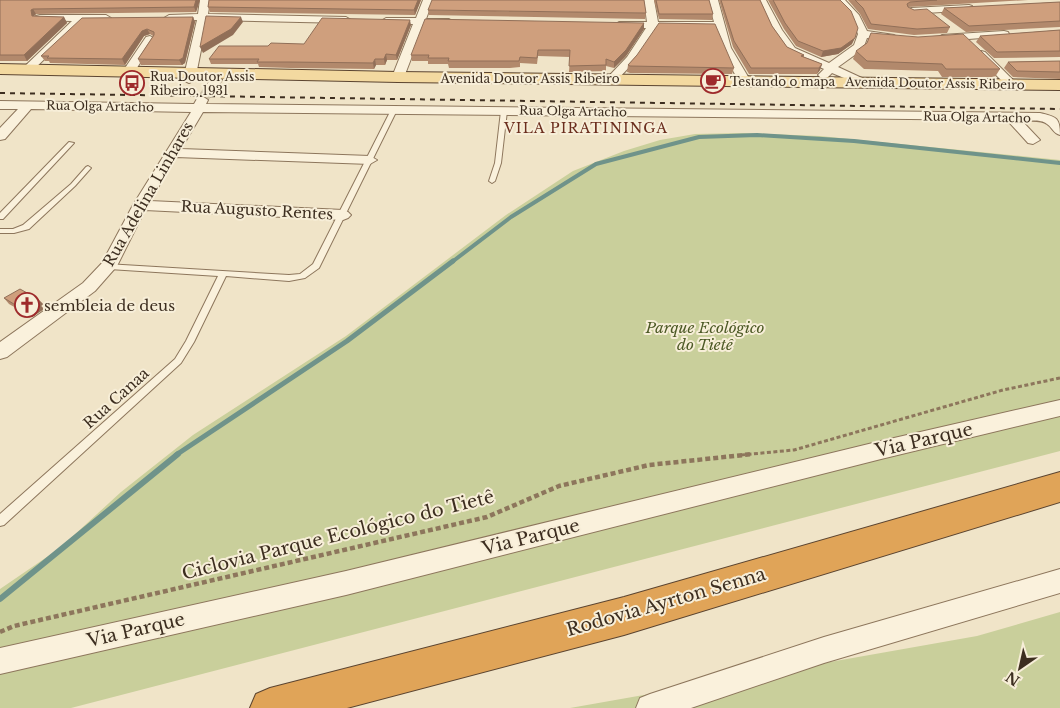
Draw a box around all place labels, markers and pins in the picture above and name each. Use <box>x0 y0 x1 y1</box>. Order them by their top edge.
cafe icon: Testando o mapa <box>700 68 726 94</box>
place label: Rua Doutor Assis Ribeiro, 1931 <box>150 69 254 98</box>
bus stop icon: Rua Doutor Assis Ribeiro, 1931 <box>119 70 145 96</box>
place label: Testando o mapa <box>730 74 835 89</box>
church icon: sembleia de deus <box>14 292 40 318</box>
place label: sembleia de deus <box>44 296 175 315</box>

